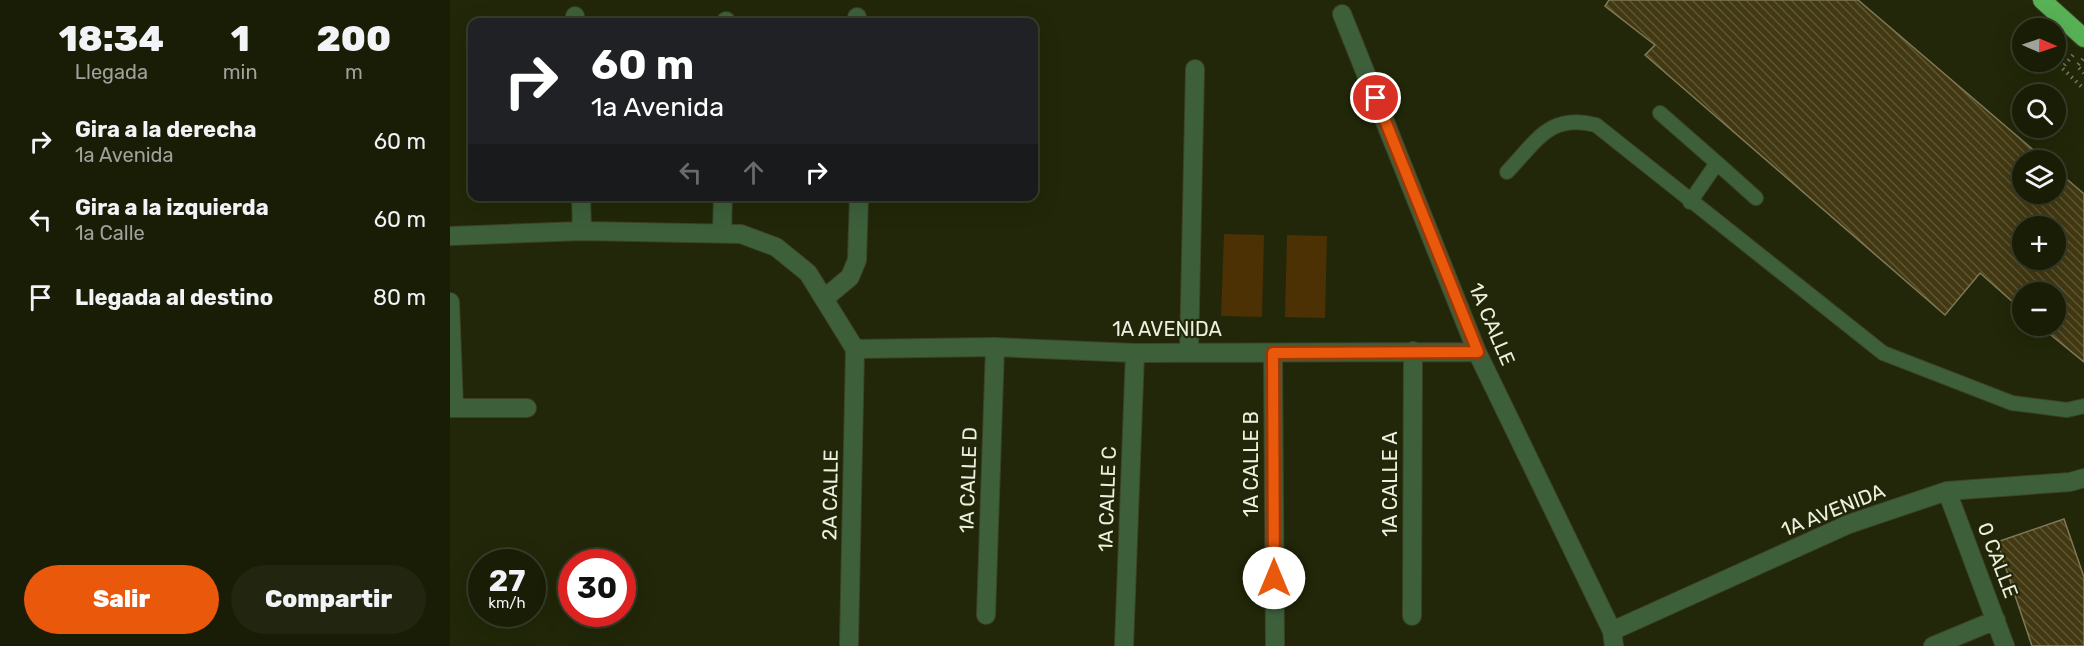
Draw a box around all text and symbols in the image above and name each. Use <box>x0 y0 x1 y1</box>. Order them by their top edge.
text: 18:34 <box>59 17 164 60</box>
text: 1 <box>231 17 250 60</box>
text: 200 <box>316 17 391 60</box>
north arrow <box>2012 18 2066 72</box>
map controls <box>2012 18 2066 336</box>
text: 60 m <box>591 40 694 90</box>
icon: right <box>492 42 570 120</box>
text: Llegada <box>75 60 148 84</box>
text: min <box>223 60 258 84</box>
text: m <box>345 60 363 84</box>
pin <box>1350 72 1401 123</box>
icon: arrive <box>1359 81 1392 114</box>
button: search <box>2012 84 2066 138</box>
text: 1a Avenida <box>591 91 724 123</box>
text: Gira a la derecha <box>75 116 256 143</box>
icon: right <box>24 125 57 158</box>
text: 60 m <box>374 128 426 155</box>
text: 1a Avenida <box>75 143 174 167</box>
button: layers <box>2012 150 2066 204</box>
icon: left <box>674 156 707 189</box>
icon: ahead <box>737 156 770 189</box>
icon: right <box>800 156 833 189</box>
text: Gira a la izquierda <box>75 194 269 221</box>
icon: left <box>24 203 57 236</box>
text: 60 m <box>374 206 426 233</box>
button: + <box>2012 216 2066 270</box>
text: 1a Calle <box>75 221 145 245</box>
street label: 1A CALLE <box>1464 279 1520 369</box>
icon: arrive <box>24 281 57 314</box>
button: − <box>2012 282 2066 336</box>
text: Llegada al destino <box>75 284 273 311</box>
text: 80 m <box>373 284 426 311</box>
street label: 1A AVENIDA <box>1112 317 1222 341</box>
street label: 1A CALLE B <box>1239 411 1263 517</box>
street label: 1A CALLE D <box>954 426 982 534</box>
street label: 1A CALLE A <box>1378 431 1402 537</box>
street label: 1A CALLE C <box>1093 446 1121 552</box>
street label: 2A CALLE <box>817 449 843 541</box>
street label: 1A AVENIDA <box>1778 478 1888 542</box>
street label: 0 CALLE <box>1973 519 2023 601</box>
position arrow <box>1242 546 1306 610</box>
speed limit sign: 30 <box>558 549 636 627</box>
text: 27 <box>489 563 525 599</box>
button: Salir <box>24 565 219 634</box>
button: Compartir <box>231 565 426 634</box>
text: km/h <box>488 594 526 612</box>

